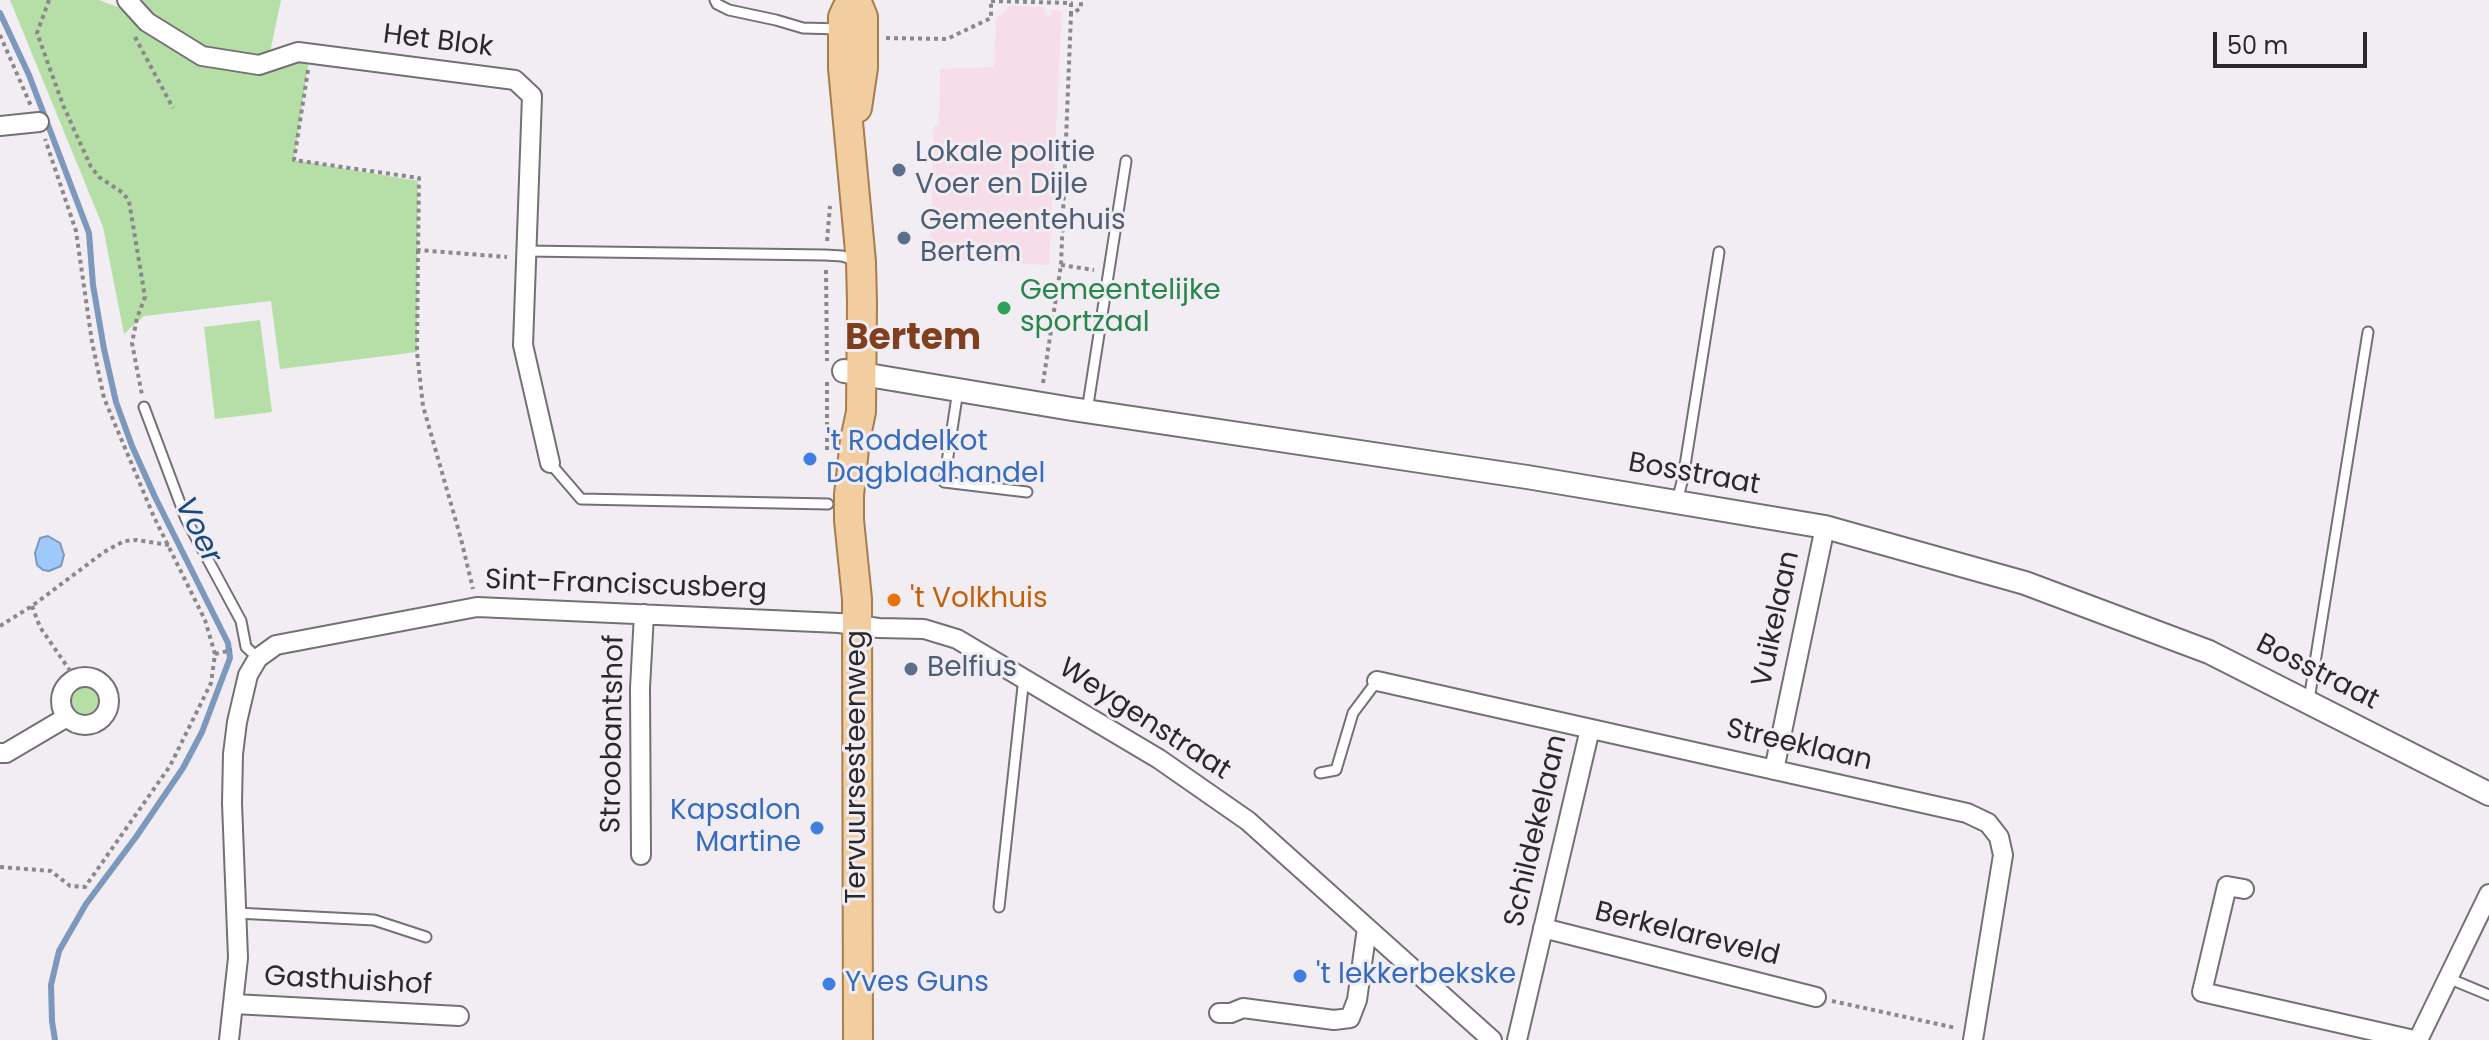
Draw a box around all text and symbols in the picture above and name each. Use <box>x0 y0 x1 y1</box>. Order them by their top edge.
scale bar <box>2217 16 2371 66</box>
street label: Het Blok <box>381 19 495 65</box>
text: 50 m <box>2227 29 2288 62</box>
place label: Lokale politie Voer en Dijle <box>915 137 1095 203</box>
marker: Lokale politie Voer en Dijle <box>890 161 908 179</box>
place label: Gemeentehuis Bertem <box>920 205 1126 271</box>
marker: Gemeentehuis Bertem <box>895 229 913 247</box>
place label: Gemeentelijke sportzaal <box>1020 275 1221 341</box>
marker: Gemeentelijke sportzaal <box>995 299 1013 317</box>
district label: Bertem <box>845 318 981 362</box>
place label: 't Roddelkot Dagbladhandel <box>826 426 1045 492</box>
street label: Bosstraat <box>1626 447 1762 503</box>
marker: 't Roddelkot Dagbladhandel <box>801 450 819 468</box>
water label: Voer <box>166 492 228 570</box>
street label: Vuikelaan <box>1746 548 1808 690</box>
street label: Sint-Franciscusberg <box>485 564 767 608</box>
place label: 't Volkhuis <box>910 583 1048 617</box>
marker: 't Volkhuis <box>885 591 903 609</box>
street label: Bosstraat <box>2250 628 2384 718</box>
street label: Tervuursesteenweg <box>841 630 875 904</box>
street label: Stroobantshof <box>595 634 633 834</box>
place label: Belfius <box>927 652 1017 686</box>
street label: Weygenstraat <box>1052 652 1236 788</box>
marker: Belfius <box>902 660 920 678</box>
street label: Streeklaan <box>1723 713 1875 779</box>
street label: Schildekelaan <box>1499 732 1575 930</box>
place label: Kapsalon Martine <box>670 795 801 861</box>
marker: Kapsalon Martine <box>808 819 826 837</box>
street label: Berkelareveld <box>1591 896 1783 974</box>
place label: 't lekkerbekske <box>1316 959 1516 993</box>
street label: Gasthuishof <box>263 961 433 1003</box>
place label: Yves Guns <box>845 967 989 1001</box>
marker: 't lekkerbekske <box>1291 967 1309 985</box>
marker: Yves Guns <box>820 975 838 993</box>

